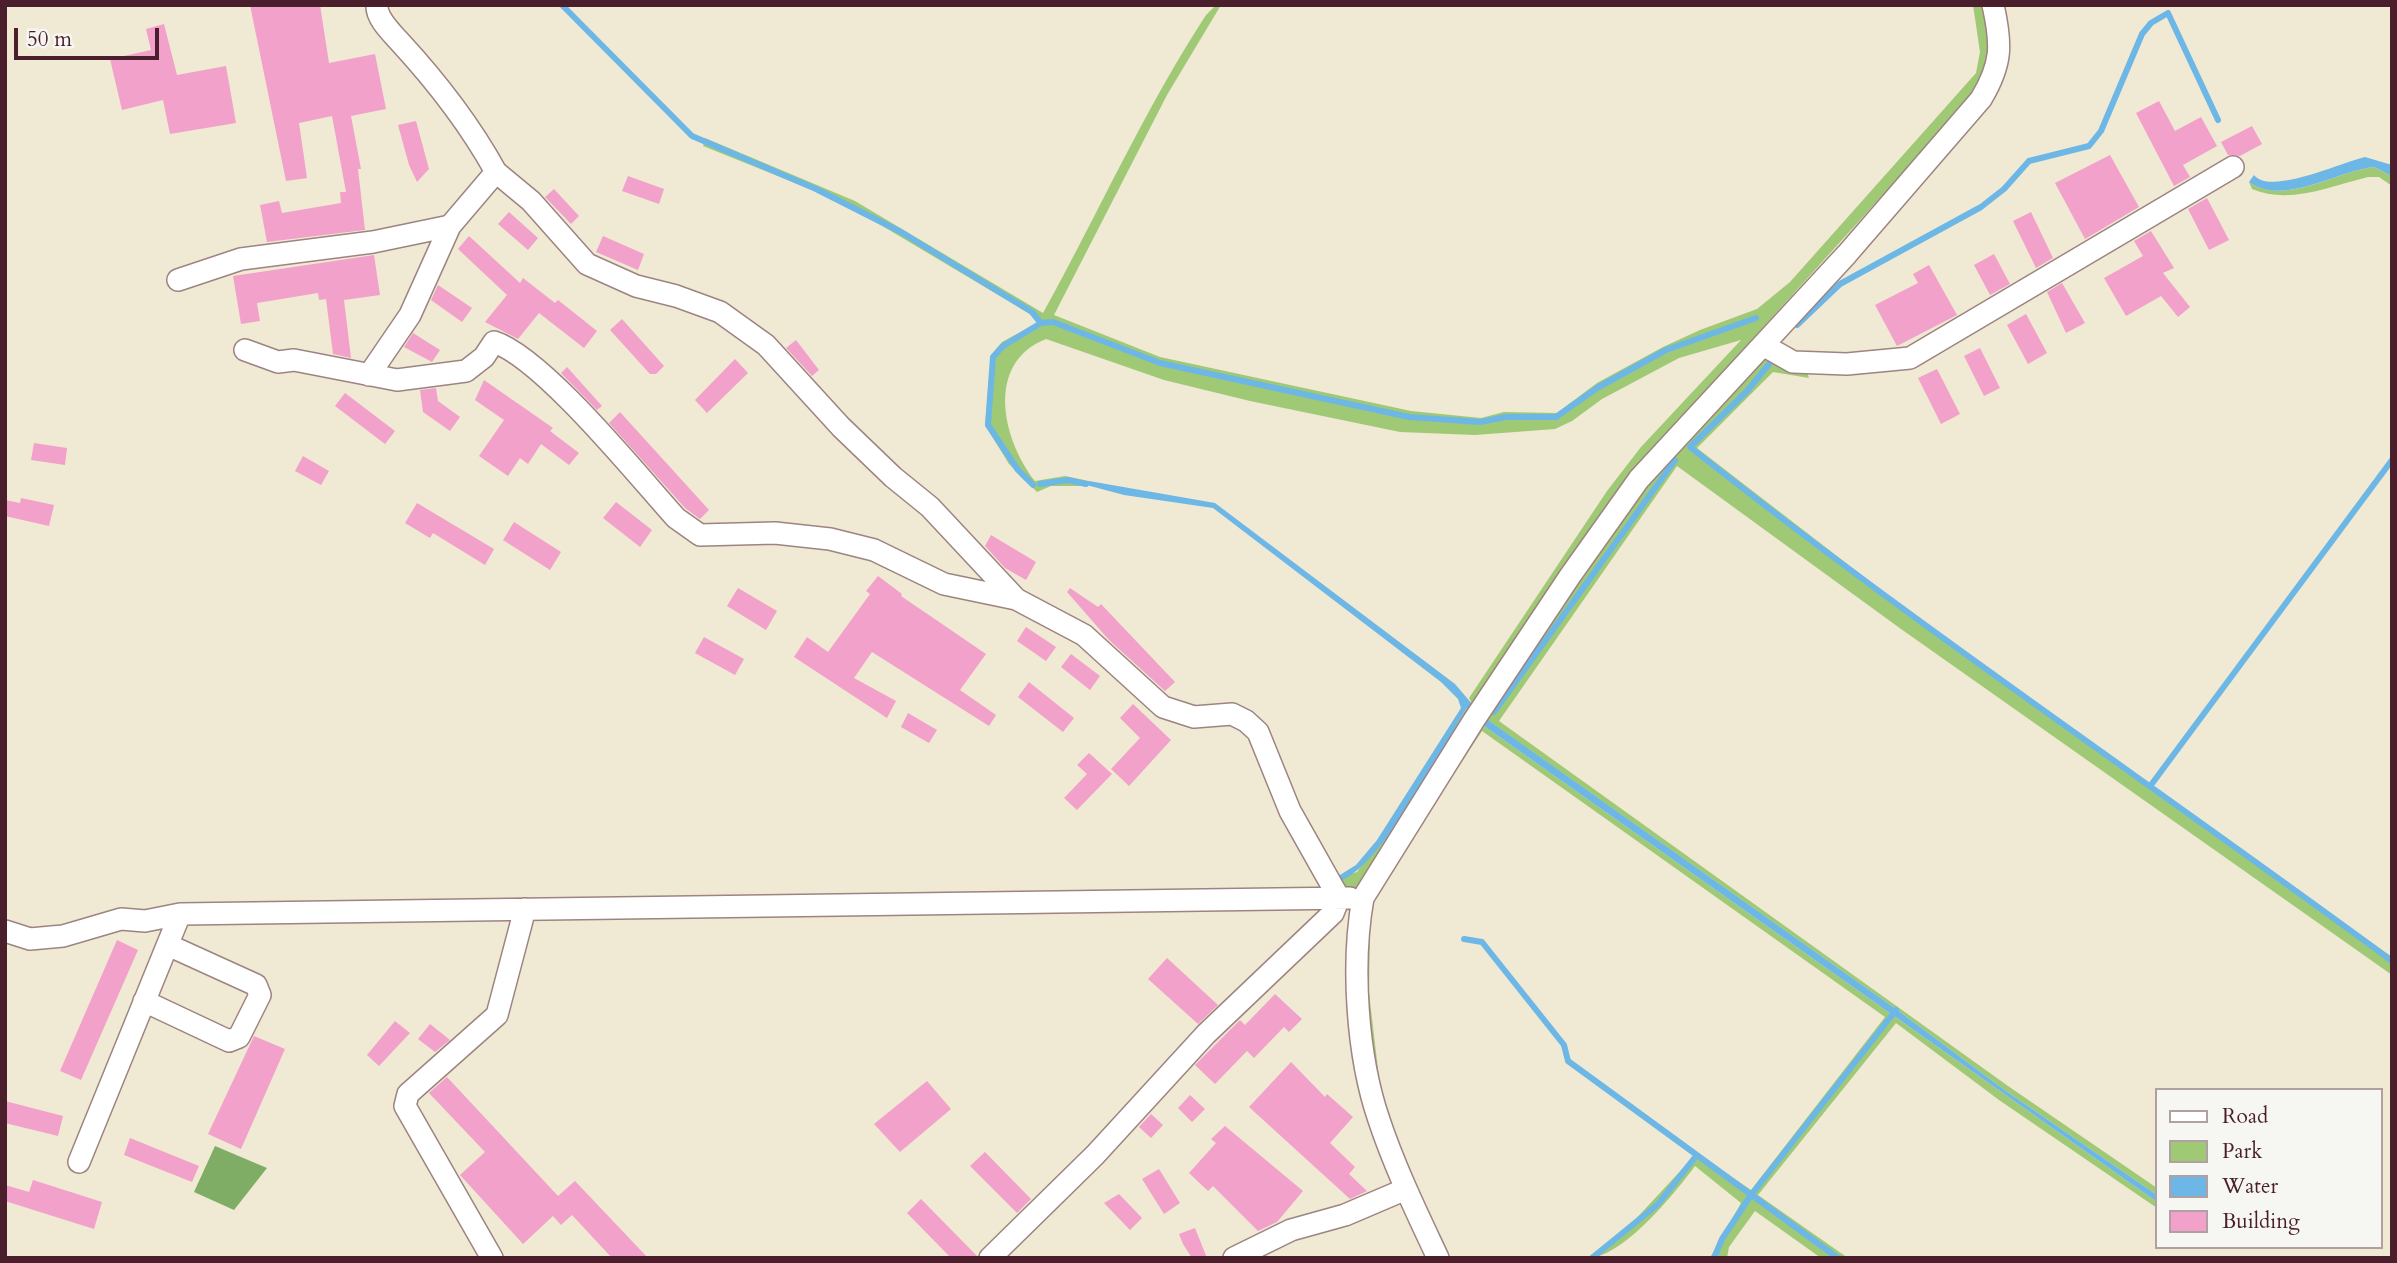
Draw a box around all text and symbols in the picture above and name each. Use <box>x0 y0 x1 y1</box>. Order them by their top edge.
scale bar <box>18 14 163 58</box>
text: 50 m <box>27 25 72 54</box>
legend <box>2156 1088 2383 1249</box>
text: Road <box>2222 1102 2268 1131</box>
text: Park <box>2222 1137 2262 1166</box>
text: Water <box>2222 1172 2278 1201</box>
text: Building <box>2222 1207 2300 1236</box>

